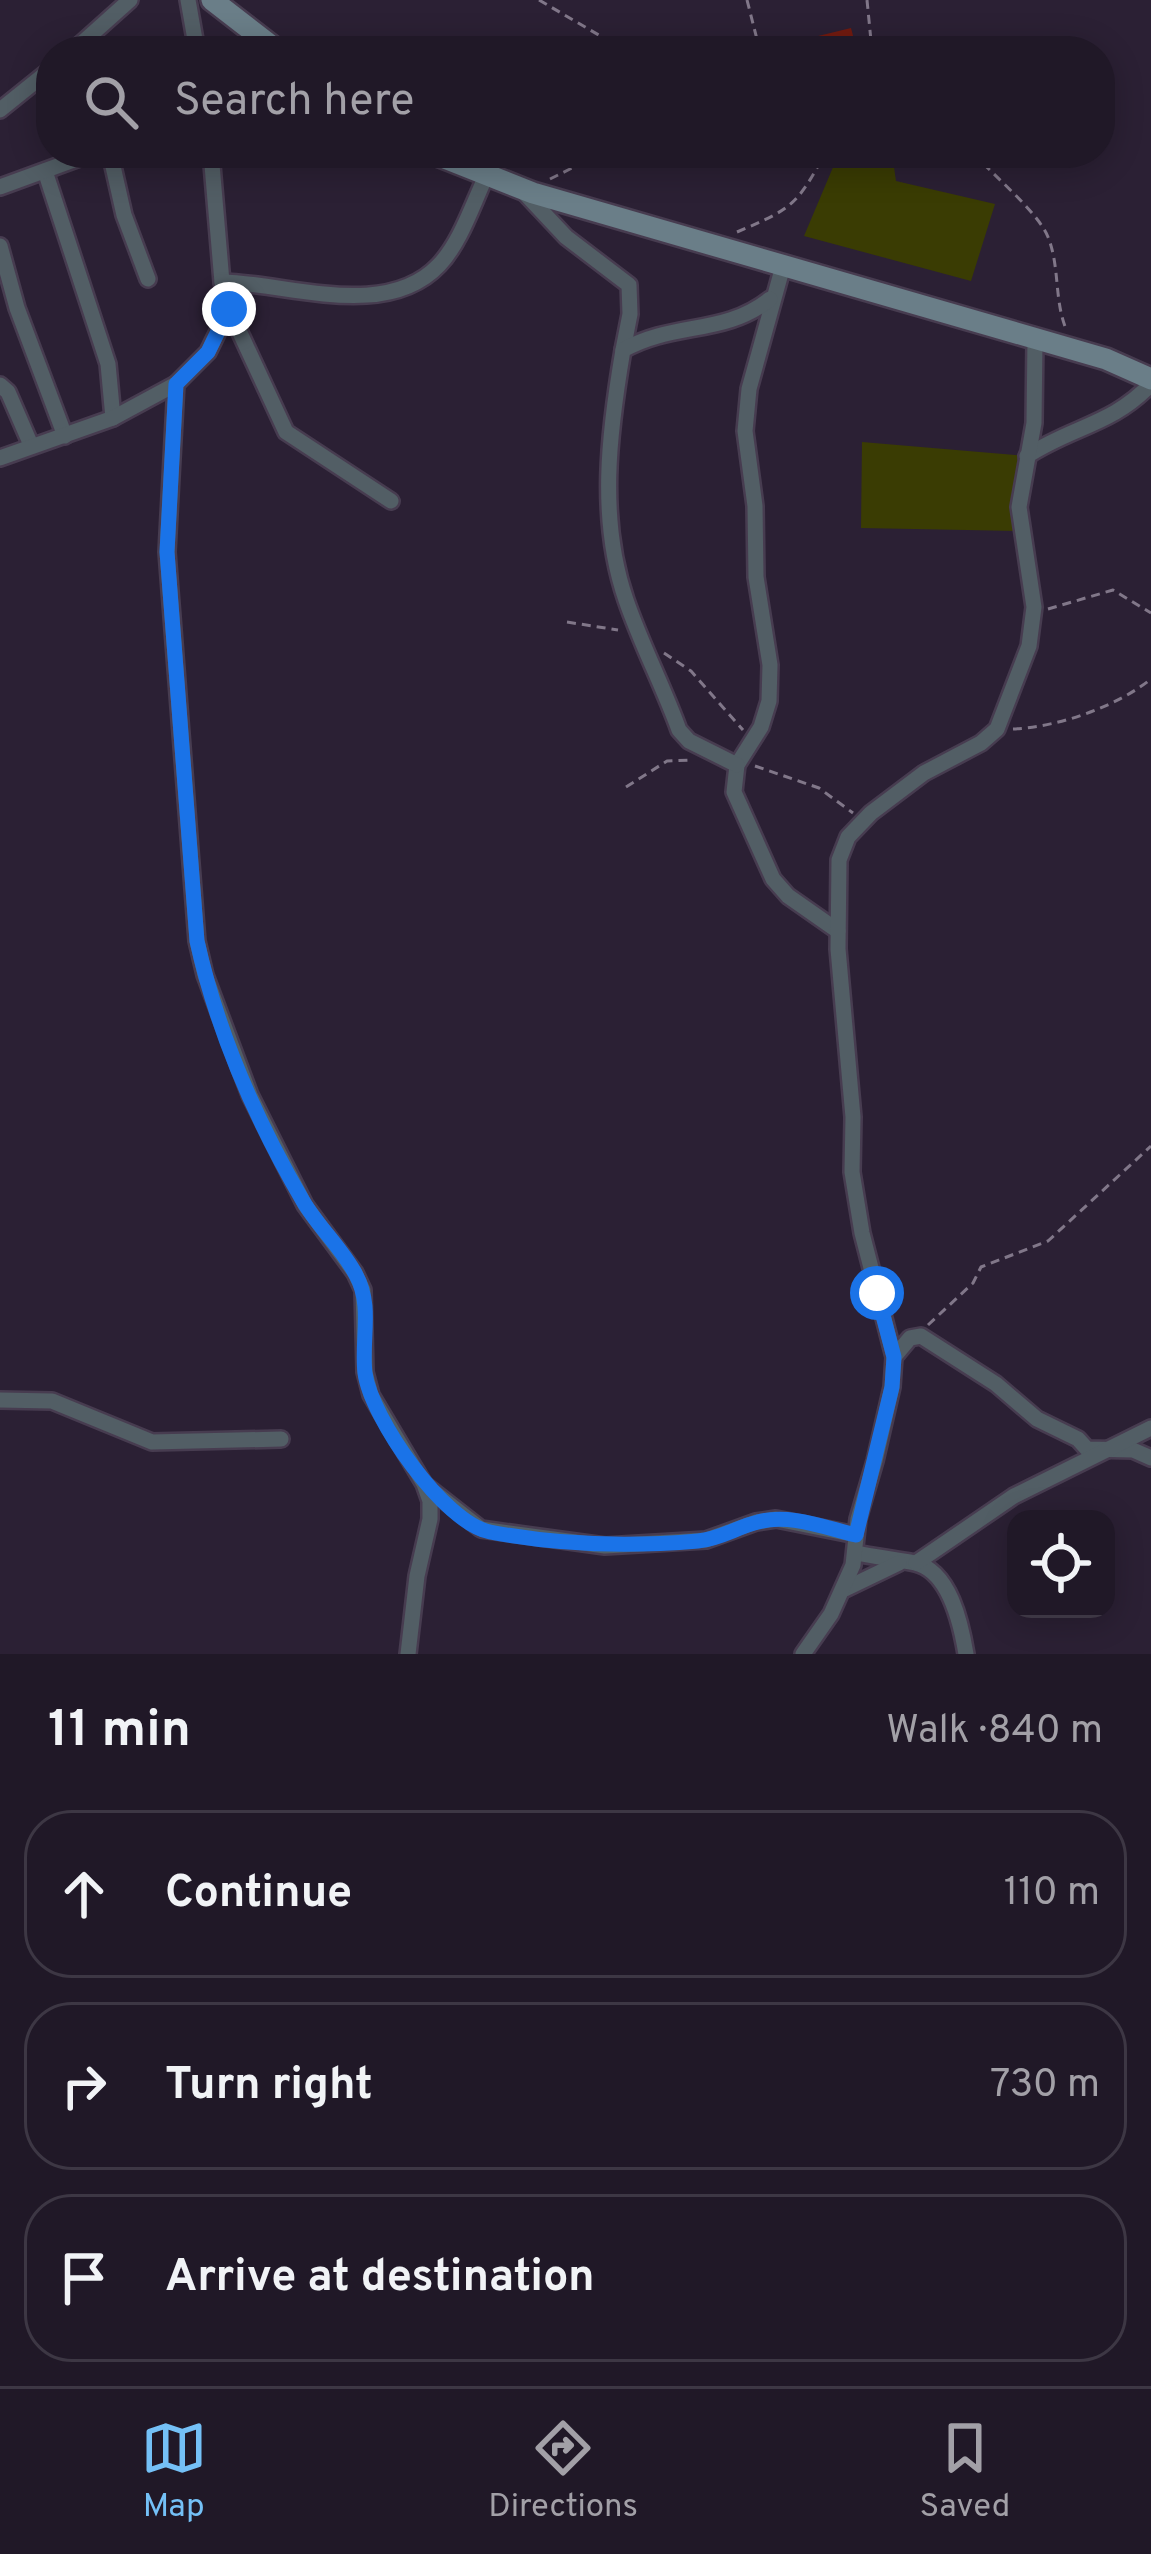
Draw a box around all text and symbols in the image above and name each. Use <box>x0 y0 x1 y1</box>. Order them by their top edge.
search box <box>36 36 1115 168</box>
icon: search <box>78 69 144 135</box>
text: Search here <box>174 74 414 131</box>
route end <box>202 282 256 336</box>
route start <box>850 1266 904 1320</box>
map controls <box>1007 1510 1115 1618</box>
button: locate <box>1007 1510 1115 1618</box>
text: 11 min <box>48 1700 191 1765</box>
text: Walk · 840 m <box>886 1708 1103 1757</box>
icon: ahead <box>51 1861 117 1927</box>
text: Continue <box>165 1866 352 1923</box>
text: 110 m <box>1004 1870 1100 1919</box>
icon: right <box>51 2053 117 2119</box>
text: Turn right <box>165 2058 373 2115</box>
text: 730 m <box>990 2062 1100 2111</box>
icon: arrive <box>51 2245 117 2311</box>
text: Arrive at destination <box>165 2250 595 2307</box>
tab: Map <box>141 2415 207 2529</box>
tab: Directions <box>488 2415 638 2529</box>
tab: Saved <box>920 2415 1010 2529</box>

